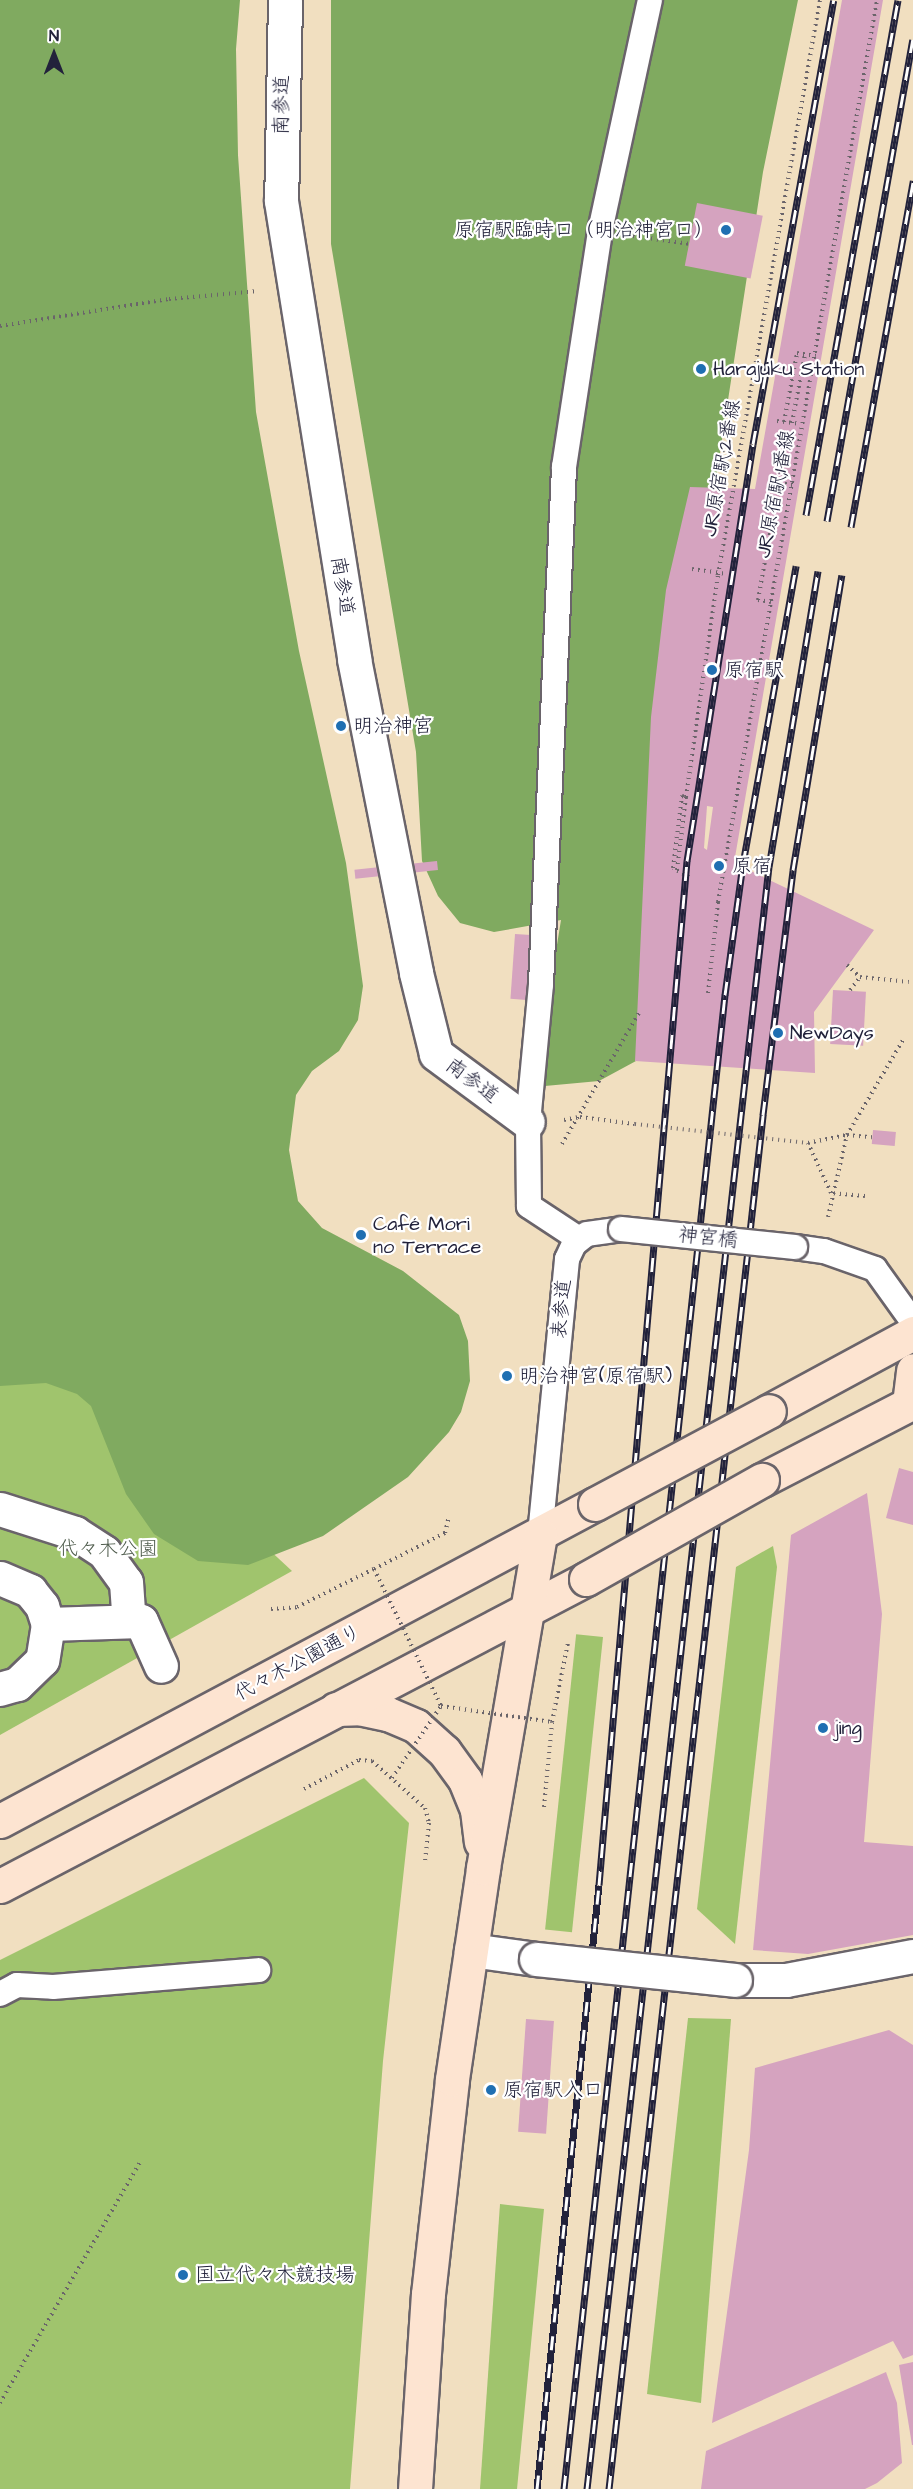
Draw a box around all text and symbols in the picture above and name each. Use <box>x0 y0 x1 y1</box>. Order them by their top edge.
north arrow <box>24 24 84 84</box>
text: N <box>49 25 59 47</box>
street label: 南参道 <box>269 75 295 135</box>
place label: 原宿駅臨時口（明治神宮口） <box>454 218 714 242</box>
marker: 原宿駅臨時口（明治神宮口） <box>719 223 733 237</box>
place label: Harajuku Station <box>713 357 864 381</box>
marker: Harajuku Station <box>694 362 708 376</box>
street label: JR原宿駅;2番線 <box>698 398 746 538</box>
street label: JR原宿駅;1番線 <box>752 428 800 560</box>
street label: 南参道 <box>325 554 359 618</box>
place label: 原宿駅 <box>724 658 784 682</box>
marker: 原宿駅 <box>705 663 719 677</box>
place label: 明治神宮 <box>353 714 433 738</box>
marker: 明治神宮 <box>334 719 348 733</box>
place label: 原宿 <box>732 854 772 878</box>
marker: 原宿 <box>710 857 728 875</box>
place label: NewDays <box>790 1021 874 1045</box>
marker: NewDays <box>771 1026 785 1040</box>
street label: 南参道 <box>441 1053 503 1109</box>
place label: Café Mori no Terrace <box>373 1212 481 1259</box>
street label: 神宮橋 <box>677 1223 739 1253</box>
marker: Café Mori no Terrace <box>354 1228 368 1242</box>
street label: 表参道 <box>547 1278 577 1340</box>
place label: 明治神宮(原宿駅) <box>519 1364 672 1388</box>
marker: 明治神宮(原宿駅) <box>500 1369 514 1383</box>
park label: 代々木公園 <box>58 1537 158 1561</box>
street label: 代々木公園通り <box>231 1620 365 1706</box>
place label: jing <box>835 1716 862 1740</box>
marker: jing <box>816 1721 830 1735</box>
place label: 原宿駅入口 <box>503 2078 603 2102</box>
marker: 原宿駅入口 <box>484 2083 498 2097</box>
place label: 国立代々木競技場 <box>195 2263 355 2287</box>
marker: 国立代々木競技場 <box>176 2268 190 2282</box>

